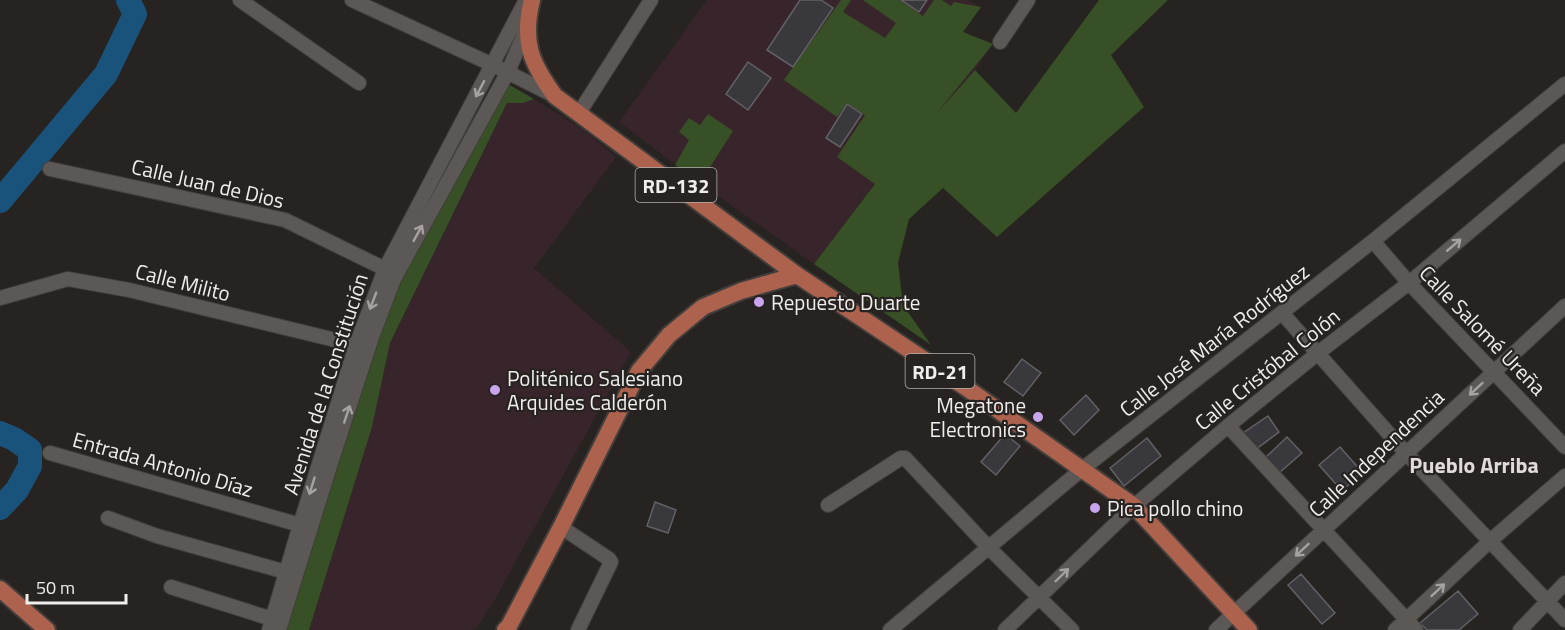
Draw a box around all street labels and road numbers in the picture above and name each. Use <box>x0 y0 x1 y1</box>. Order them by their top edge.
street label: Calle Juan de Dios <box>128 150 288 216</box>
road number: RD-132 <box>636 168 716 202</box>
street label: Calle Milito <box>132 255 234 309</box>
street label: Calle José María Rodríguez <box>1112 256 1316 424</box>
street label: Calle Salomé Ureña <box>1412 258 1554 403</box>
street label: Avenida de la Constitución <box>274 269 376 499</box>
street label: Calle Cristóbal Colón <box>1187 300 1347 438</box>
road number: RD-21 <box>906 354 974 388</box>
street label: Calle Independencia <box>1301 381 1451 524</box>
street label: Entrada Antonio Díaz <box>69 423 257 505</box>

